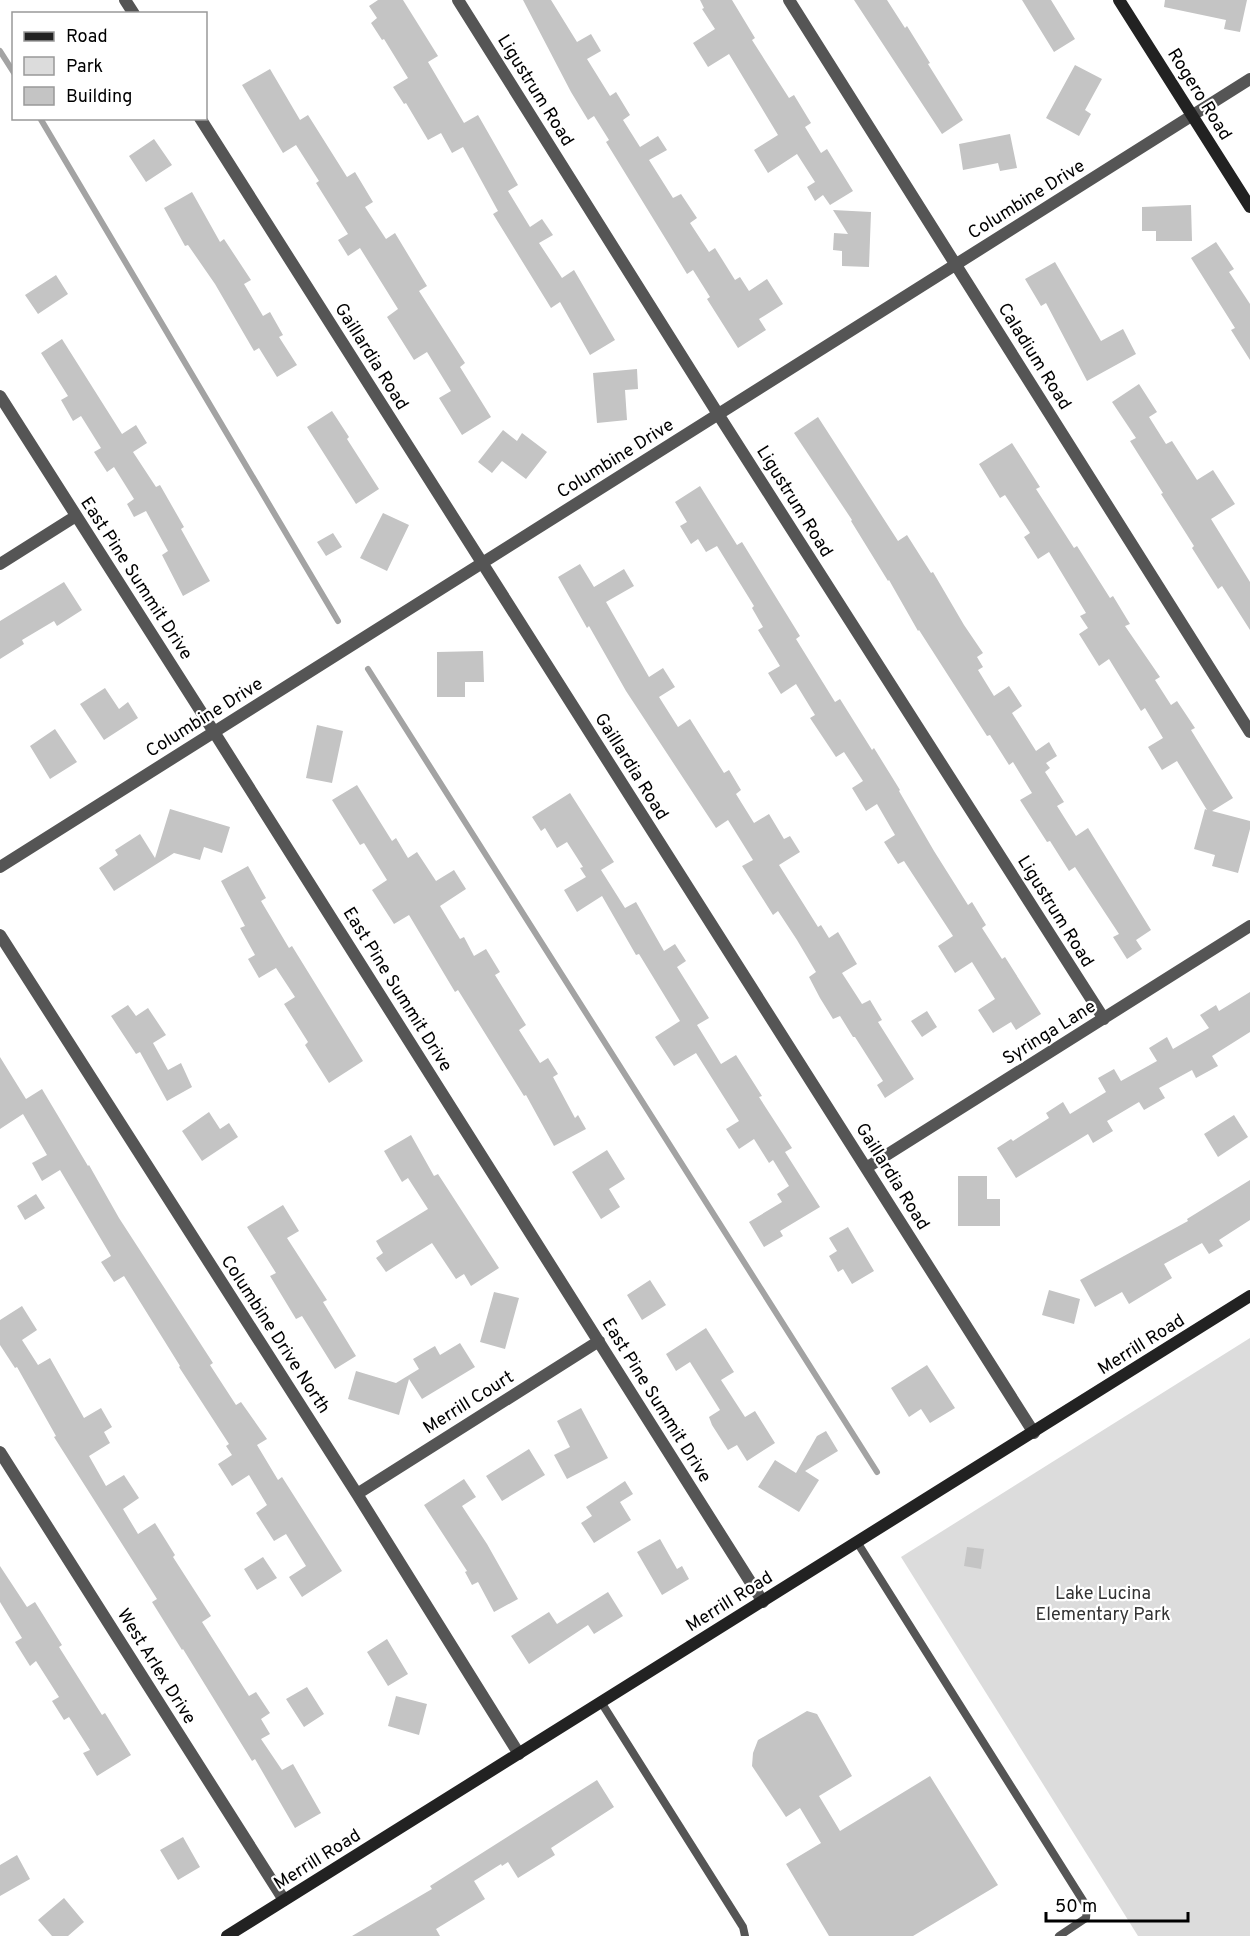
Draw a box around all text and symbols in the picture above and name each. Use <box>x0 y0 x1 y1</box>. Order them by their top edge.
legend <box>12 12 207 120</box>
text: Road <box>66 26 108 49</box>
street label: Ligustrum Road <box>491 31 578 151</box>
street label: Rogero Road <box>1161 44 1236 145</box>
text: Park <box>66 56 103 79</box>
text: Building <box>66 86 132 109</box>
street label: Columbine Drive <box>964 155 1090 245</box>
street label: Gaillardia Road <box>329 299 413 415</box>
street label: Caladium Road <box>992 299 1076 414</box>
street label: Columbine Drive <box>553 414 679 504</box>
street label: Ligustrum Road <box>750 442 837 562</box>
street label: East Pine Summit Drive <box>74 493 197 665</box>
street label: Columbine Drive <box>142 673 268 763</box>
street label: Gaillardia Road <box>589 709 673 825</box>
street label: Ligustrum Road <box>1011 852 1098 972</box>
street label: East Pine Summit Drive <box>337 903 457 1076</box>
street label: Syringa Lane <box>999 995 1101 1071</box>
street label: Gaillardia Road <box>850 1119 934 1235</box>
street label: Columbine Drive North <box>215 1251 335 1418</box>
street label: Merrill Road <box>1094 1310 1189 1381</box>
street label: East Pine Summit Drive <box>596 1314 716 1487</box>
street label: Merrill Court <box>419 1366 518 1440</box>
street label: Merrill Road <box>682 1567 777 1638</box>
park label: Lake Lucina Elementary Park <box>1035 1583 1171 1627</box>
street label: West Arlex Drive <box>111 1605 200 1729</box>
street label: Merrill Road <box>270 1825 365 1896</box>
scale bar <box>1046 1885 1188 1923</box>
text: 50 m <box>1055 1896 1097 1919</box>

